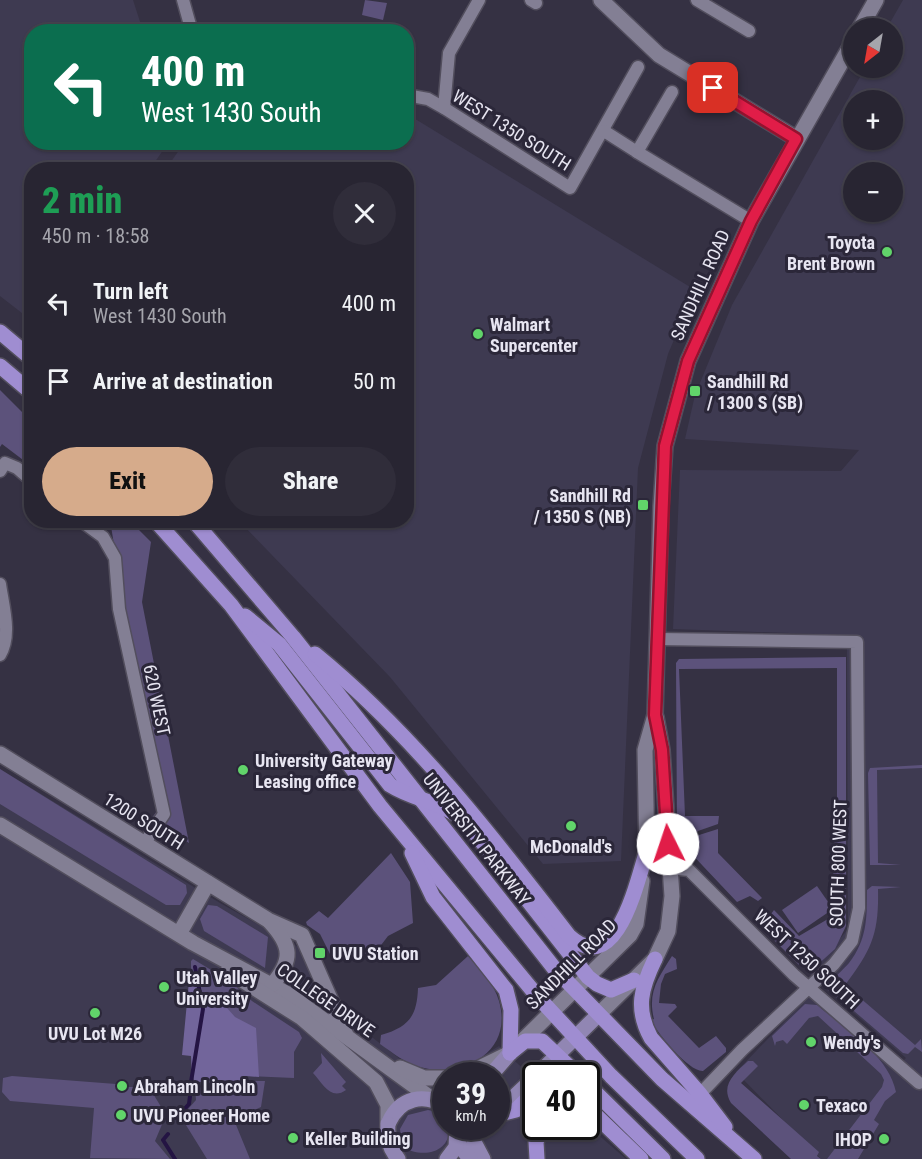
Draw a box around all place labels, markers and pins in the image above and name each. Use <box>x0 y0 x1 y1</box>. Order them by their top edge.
pin <box>687 62 738 113</box>
place label: Toyota Brent Brown <box>787 232 875 274</box>
marker: Toyota Brent Brown <box>880 245 894 259</box>
place label: Walmart Supercenter <box>490 314 578 356</box>
marker: Walmart Supercenter <box>471 327 485 341</box>
place label: Sandhill Rd / 1300 S (SB) <box>706 371 803 414</box>
marker: Sandhill Rd / 1300 S (SB) <box>688 384 702 398</box>
place label: Sandhill Rd / 1350 S (NB) <box>533 485 631 528</box>
marker: Sandhill Rd / 1350 S (NB) <box>636 498 650 512</box>
place label: University Gateway Leasing office <box>255 750 393 792</box>
marker: University Gateway Leasing office <box>236 763 250 777</box>
marker: McDonald's <box>564 819 578 833</box>
place label: McDonald's <box>530 836 612 857</box>
place label: UVU Station <box>332 943 419 964</box>
marker: UVU Station <box>313 946 327 960</box>
place label: Utah Valley University <box>176 967 257 1009</box>
marker: Utah Valley University <box>157 980 171 994</box>
marker: UVU Lot M26 <box>88 1006 102 1020</box>
place label: UVU Lot M26 <box>48 1023 142 1044</box>
place label: Wendy's <box>823 1032 881 1053</box>
marker: Wendy's <box>804 1035 818 1049</box>
place label: Abraham Lincoln <box>134 1076 255 1097</box>
marker: Abraham Lincoln <box>115 1079 129 1093</box>
place label: Texaco <box>816 1095 867 1116</box>
marker: Texaco <box>797 1098 811 1112</box>
place label: UVU Pioneer Home <box>133 1105 270 1126</box>
marker: UVU Pioneer Home <box>114 1108 128 1122</box>
place label: Keller Building <box>305 1128 411 1149</box>
place label: IHOP <box>835 1129 872 1150</box>
marker: Keller Building <box>286 1131 300 1145</box>
marker: IHOP <box>877 1132 891 1146</box>

